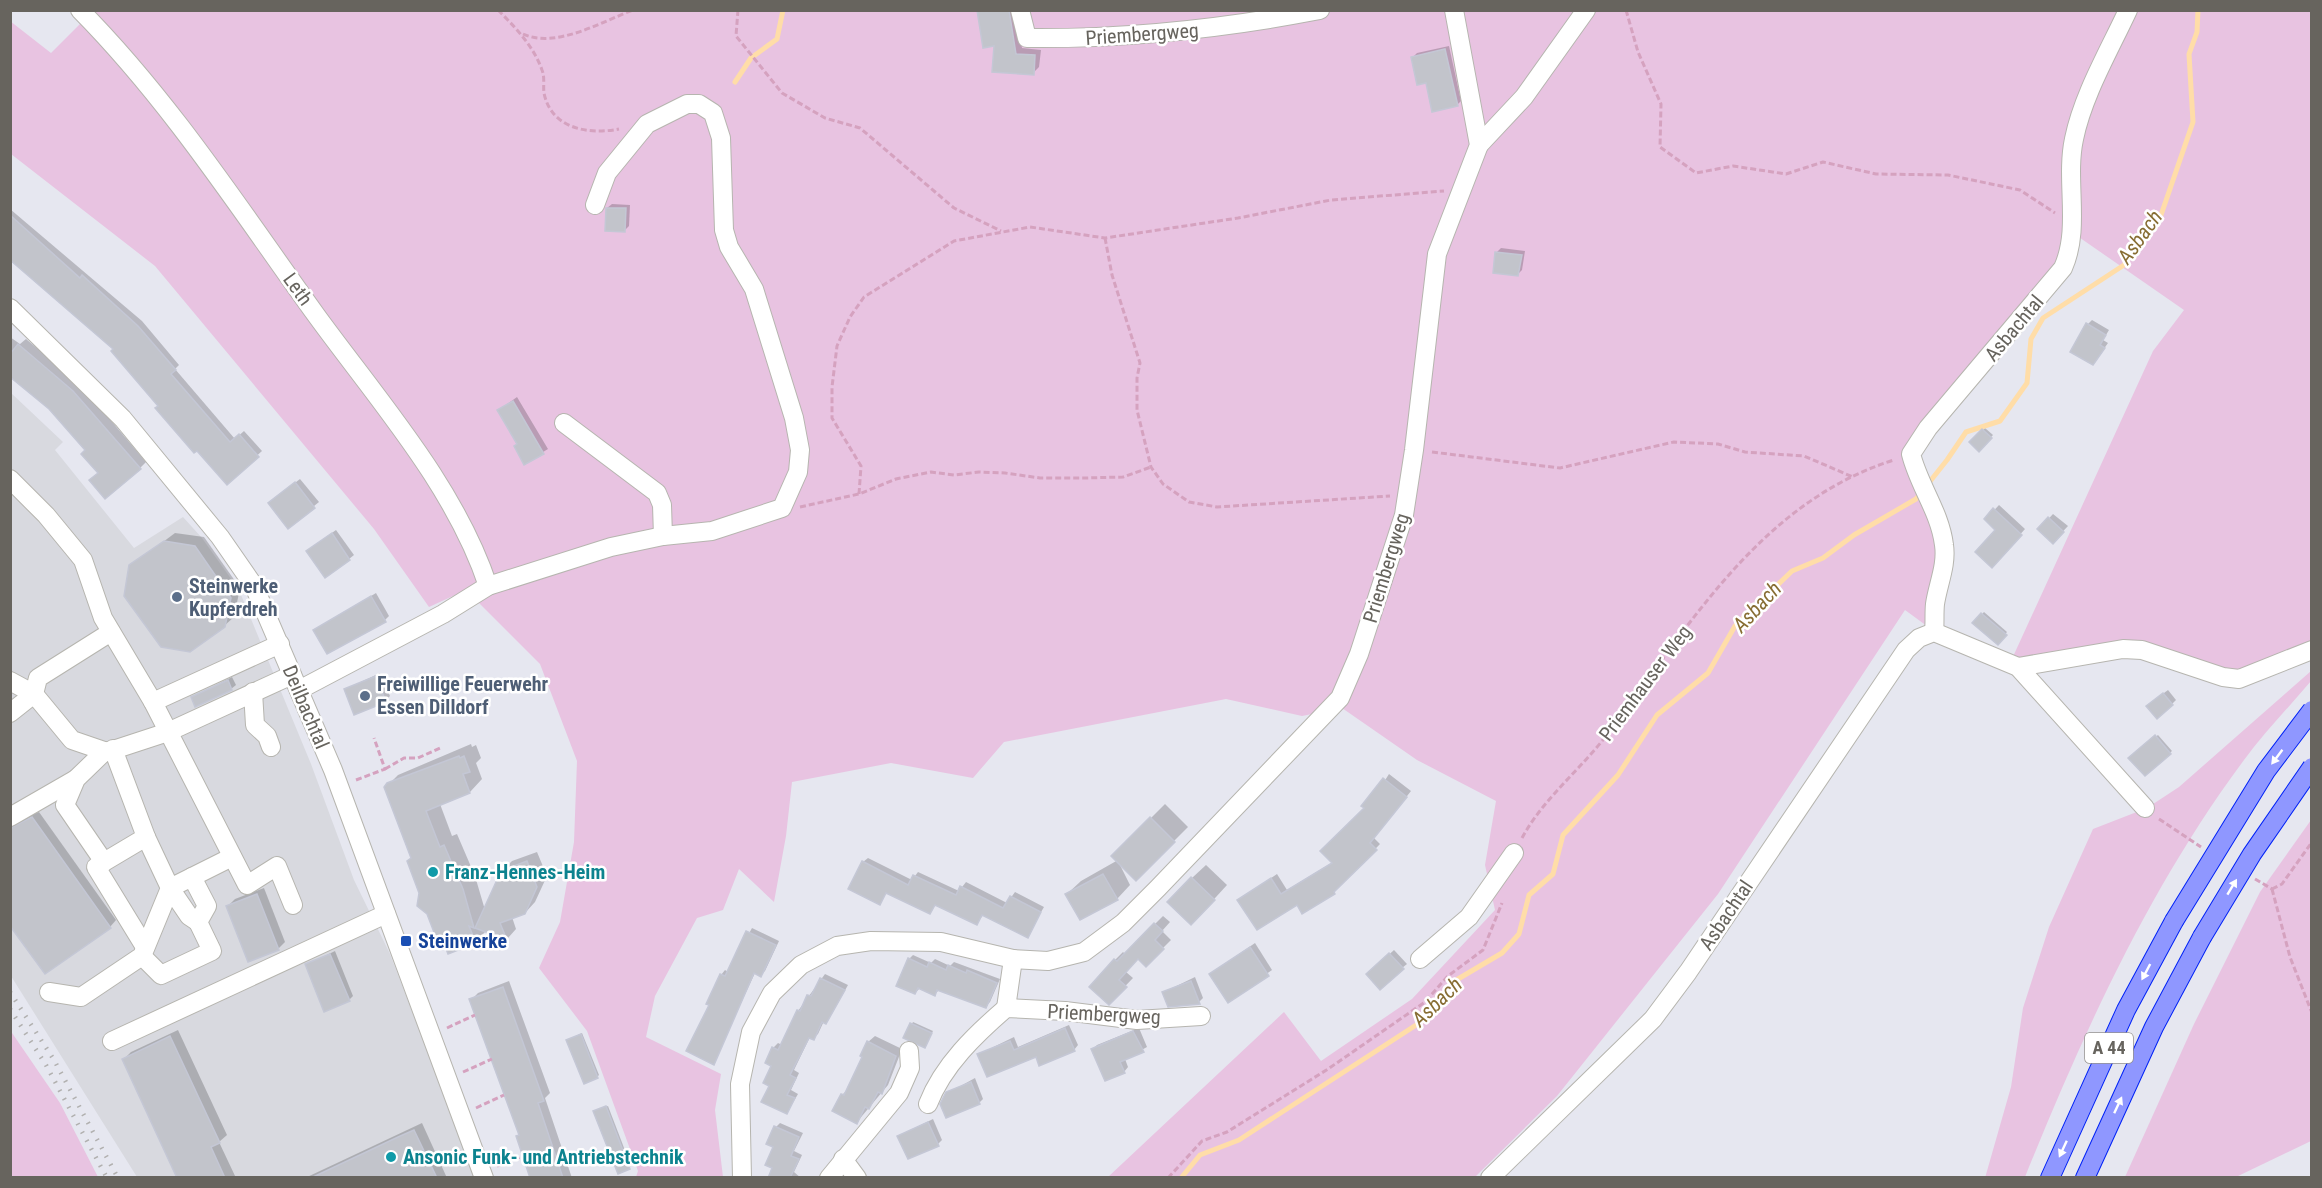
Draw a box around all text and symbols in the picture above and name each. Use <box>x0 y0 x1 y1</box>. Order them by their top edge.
street label: Priembergweg <box>1085 18 1199 50</box>
water label: Asbach <box>2112 206 2167 269</box>
street label: Leth <box>278 268 318 310</box>
street label: Asbachtal <box>1979 290 2049 366</box>
street label: Priembergweg <box>1358 510 1414 626</box>
place label: Steinwerke Kupferdreh <box>189 574 278 621</box>
water label: Asbach <box>1727 577 1786 638</box>
marker: Steinwerke Kupferdreh <box>170 590 184 604</box>
street label: Priemhauser Weg <box>1594 620 1696 746</box>
street label: Deilbachtal <box>278 662 334 752</box>
place label: Freiwillige Feuerwehr Essen Dilldorf <box>377 672 549 719</box>
marker: Freiwillige Feuerwehr Essen Dilldorf <box>358 689 372 703</box>
one-way arrow <box>2271 750 2283 765</box>
place label: Franz-Hennes-Heim <box>445 860 605 884</box>
marker: Franz-Hennes-Heim <box>426 865 440 879</box>
street label: Asbachtal <box>1694 876 1758 954</box>
one-way arrow <box>2227 879 2238 895</box>
place label: Steinwerke <box>418 929 507 953</box>
marker: Steinwerke <box>399 934 413 948</box>
one-way arrow <box>2141 964 2151 981</box>
water label: Asbach <box>1406 972 1467 1032</box>
street label: Priembergweg <box>1047 999 1161 1029</box>
road number: A 44 <box>2085 1033 2133 1063</box>
one-way arrow <box>2113 1097 2122 1114</box>
one-way arrow <box>2058 1140 2067 1157</box>
place label: Ansonic Funk- und Antriebstechnik <box>403 1145 684 1169</box>
marker: Ansonic Funk- und Antriebstechnik <box>384 1150 398 1164</box>

